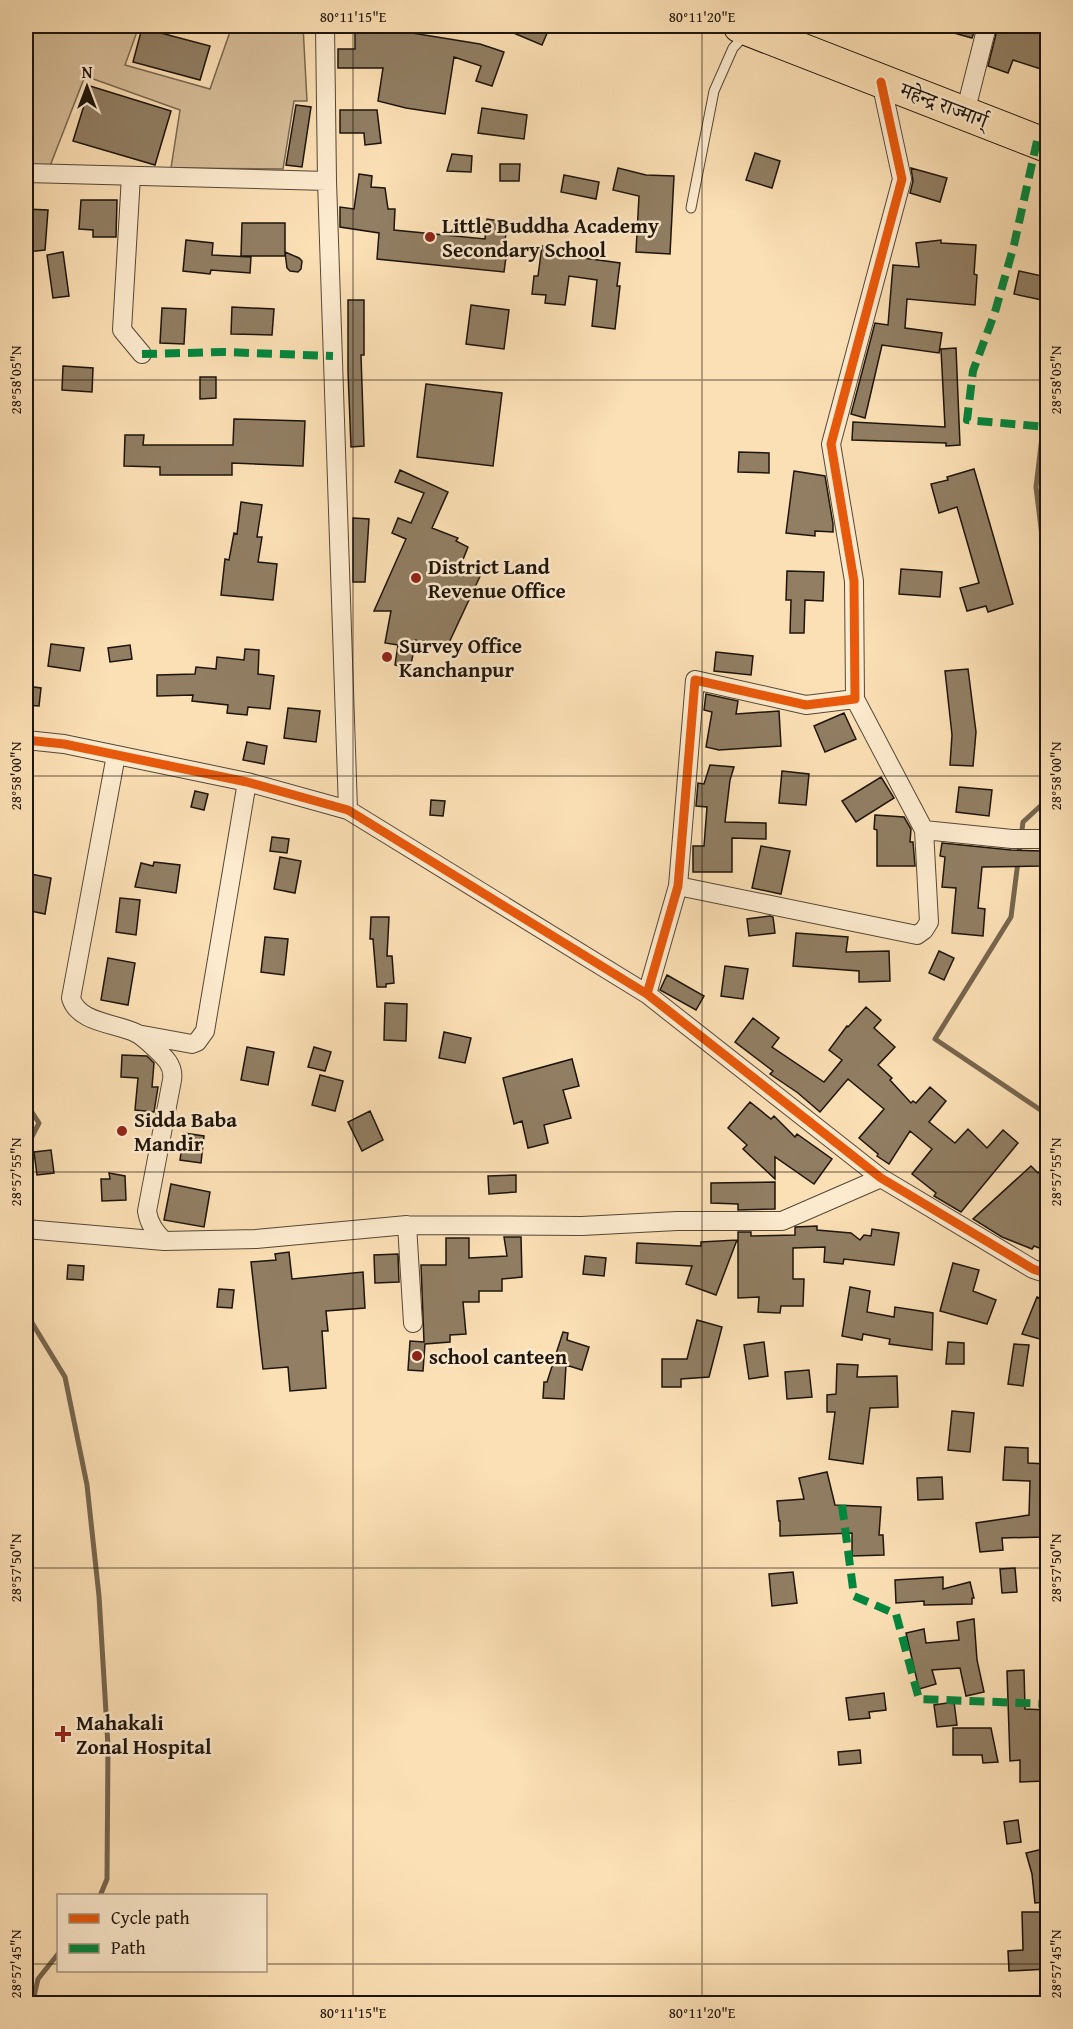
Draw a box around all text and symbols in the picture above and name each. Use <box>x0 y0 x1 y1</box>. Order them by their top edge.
text: 80°11'15"E <box>320 6 387 27</box>
text: 80°11'20"E <box>669 6 736 27</box>
north arrow <box>57 57 117 117</box>
text: N <box>82 60 93 84</box>
street label: महेन्द्र राज्मार्ग् <box>895 74 995 137</box>
place label: Little Buddha Academy Secondary School <box>442 210 659 265</box>
marker: Little Buddha Academy Secondary School <box>423 230 437 244</box>
text: 28°58'05"N <box>5 345 26 414</box>
text: 28°58'05"N <box>1045 345 1066 414</box>
place label: District Land Revenue Office <box>428 551 566 606</box>
marker: District Land Revenue Office <box>409 571 423 585</box>
place label: Survey Office Kanchanpur <box>399 630 522 685</box>
marker: Survey Office Kanchanpur <box>380 650 394 664</box>
text: 28°58'00"N <box>5 741 26 810</box>
text: 28°58'00"N <box>1045 741 1066 810</box>
place label: Sidda Baba Mandir <box>134 1104 237 1159</box>
marker: Sidda Baba Mandir <box>115 1124 129 1138</box>
text: 28°57'55"N <box>5 1137 26 1206</box>
text: 28°57'55"N <box>1045 1137 1066 1206</box>
place label: school canteen <box>429 1341 568 1372</box>
marker: school canteen <box>410 1349 424 1363</box>
text: 28°57'50"N <box>5 1533 26 1602</box>
text: 28°57'50"N <box>1045 1533 1066 1602</box>
place label: Mahakali Zonal Hospital <box>76 1707 212 1762</box>
marker: Mahakali Zonal Hospital <box>54 1725 72 1743</box>
legend <box>57 1894 267 1972</box>
text: Cycle path <box>111 1904 190 1931</box>
text: 28°57'45"N <box>5 1929 26 1998</box>
text: 28°57'45"N <box>1045 1929 1066 1998</box>
text: Path <box>111 1934 146 1961</box>
text: 80°11'15"E <box>320 2002 387 2023</box>
text: 80°11'20"E <box>669 2002 736 2023</box>

